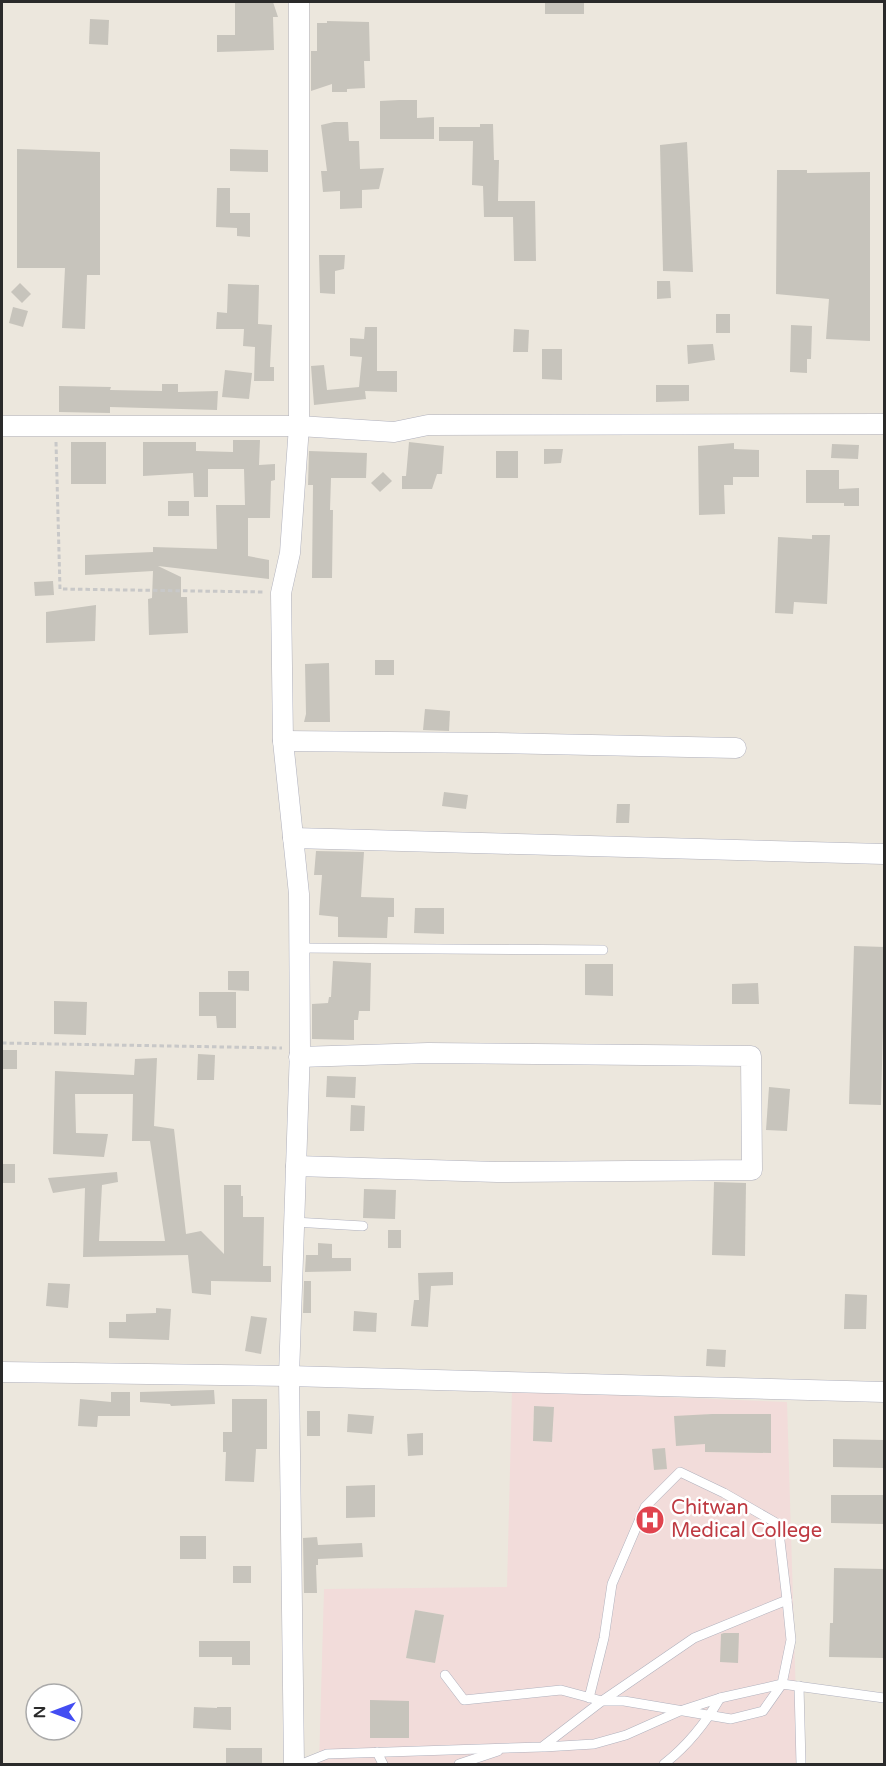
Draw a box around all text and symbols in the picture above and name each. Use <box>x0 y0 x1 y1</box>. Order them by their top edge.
place label: Chitwan Medical College <box>671 1496 822 1543</box>
hospital icon: Chitwan Medical College <box>634 1504 666 1536</box>
north arrow <box>24 1682 84 1742</box>
text: N <box>30 1706 50 1718</box>

